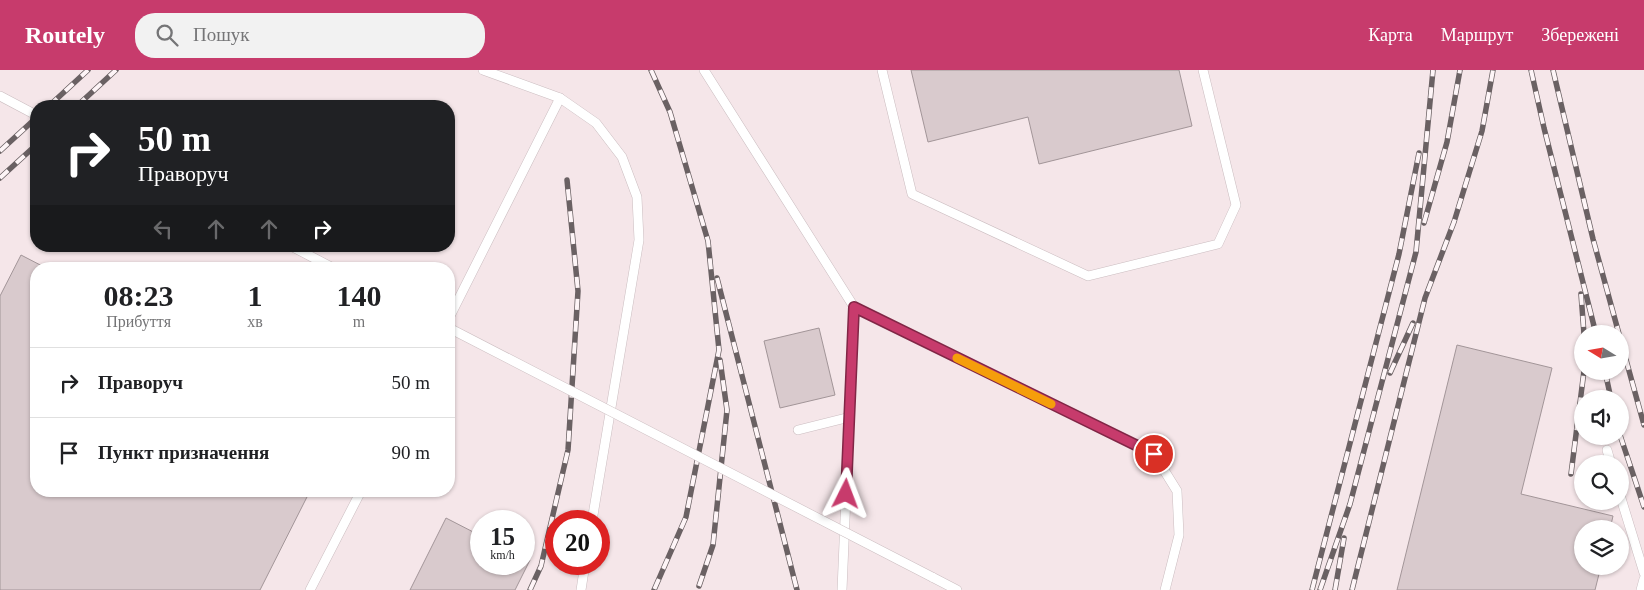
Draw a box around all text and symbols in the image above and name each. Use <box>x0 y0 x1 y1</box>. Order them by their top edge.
search box <box>135 13 485 58</box>
icon: search <box>153 21 181 49</box>
text: Routely <box>25 22 105 48</box>
text: Пошук <box>193 24 250 45</box>
text: Карта <box>1368 25 1413 45</box>
text: Маршрут <box>1441 25 1513 45</box>
text: Збережені <box>1541 25 1619 45</box>
icon: right <box>55 120 120 185</box>
text: 50 m <box>138 120 211 159</box>
text: Праворуч <box>138 161 229 186</box>
icon: left <box>149 215 177 243</box>
icon: ahead <box>202 215 230 243</box>
icon: ahead <box>255 215 283 243</box>
icon: right <box>308 215 336 243</box>
text: 08:23 <box>104 279 174 312</box>
text: 1 <box>248 279 263 312</box>
text: 140 <box>336 279 381 312</box>
text: Прибуття <box>106 313 171 330</box>
text: хв <box>247 313 263 330</box>
text: m <box>353 313 365 330</box>
north arrow <box>1574 325 1629 380</box>
map controls <box>1574 325 1629 575</box>
icon: right <box>55 369 83 397</box>
text: Праворуч <box>98 372 183 393</box>
text: 50 m <box>391 372 430 393</box>
button: sound <box>1574 390 1629 445</box>
pin <box>1133 433 1175 475</box>
icon: arrive <box>55 439 83 467</box>
icon: arrive <box>1140 440 1168 468</box>
text: Пункт призначення <box>98 442 269 463</box>
text: 90 m <box>391 442 430 463</box>
button: search <box>1574 455 1629 510</box>
position arrow <box>819 467 871 519</box>
speed limit sign: 20 <box>545 510 610 575</box>
button: layers <box>1574 520 1629 575</box>
text: 15 <box>490 523 515 550</box>
text: km/h <box>490 548 515 562</box>

